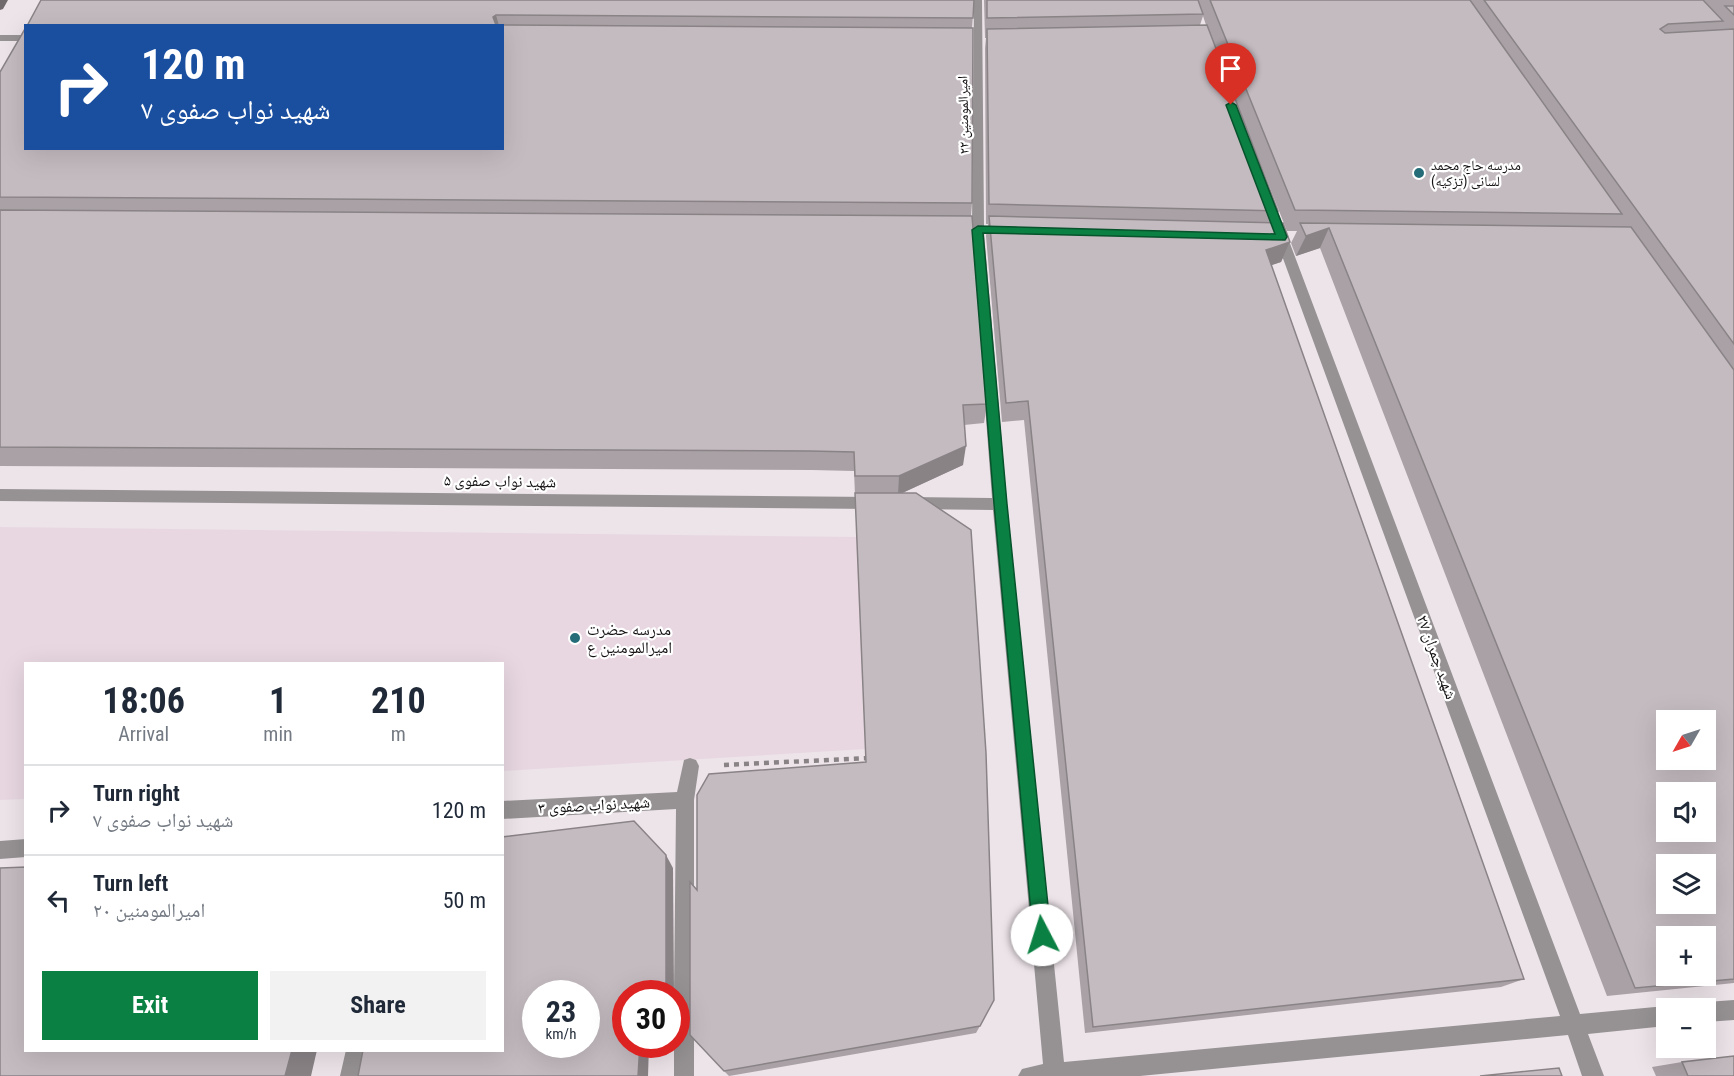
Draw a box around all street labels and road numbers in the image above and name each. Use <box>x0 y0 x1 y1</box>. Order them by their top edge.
street label: امیرالمومنین ۲۲ <box>954 76 973 154</box>
street label: شهید نواب صفوی ۵ <box>444 471 556 492</box>
street label: شهید چمران ۲۷ <box>1412 612 1461 702</box>
street label: شهید نواب صفوی ۳ <box>537 793 651 818</box>

